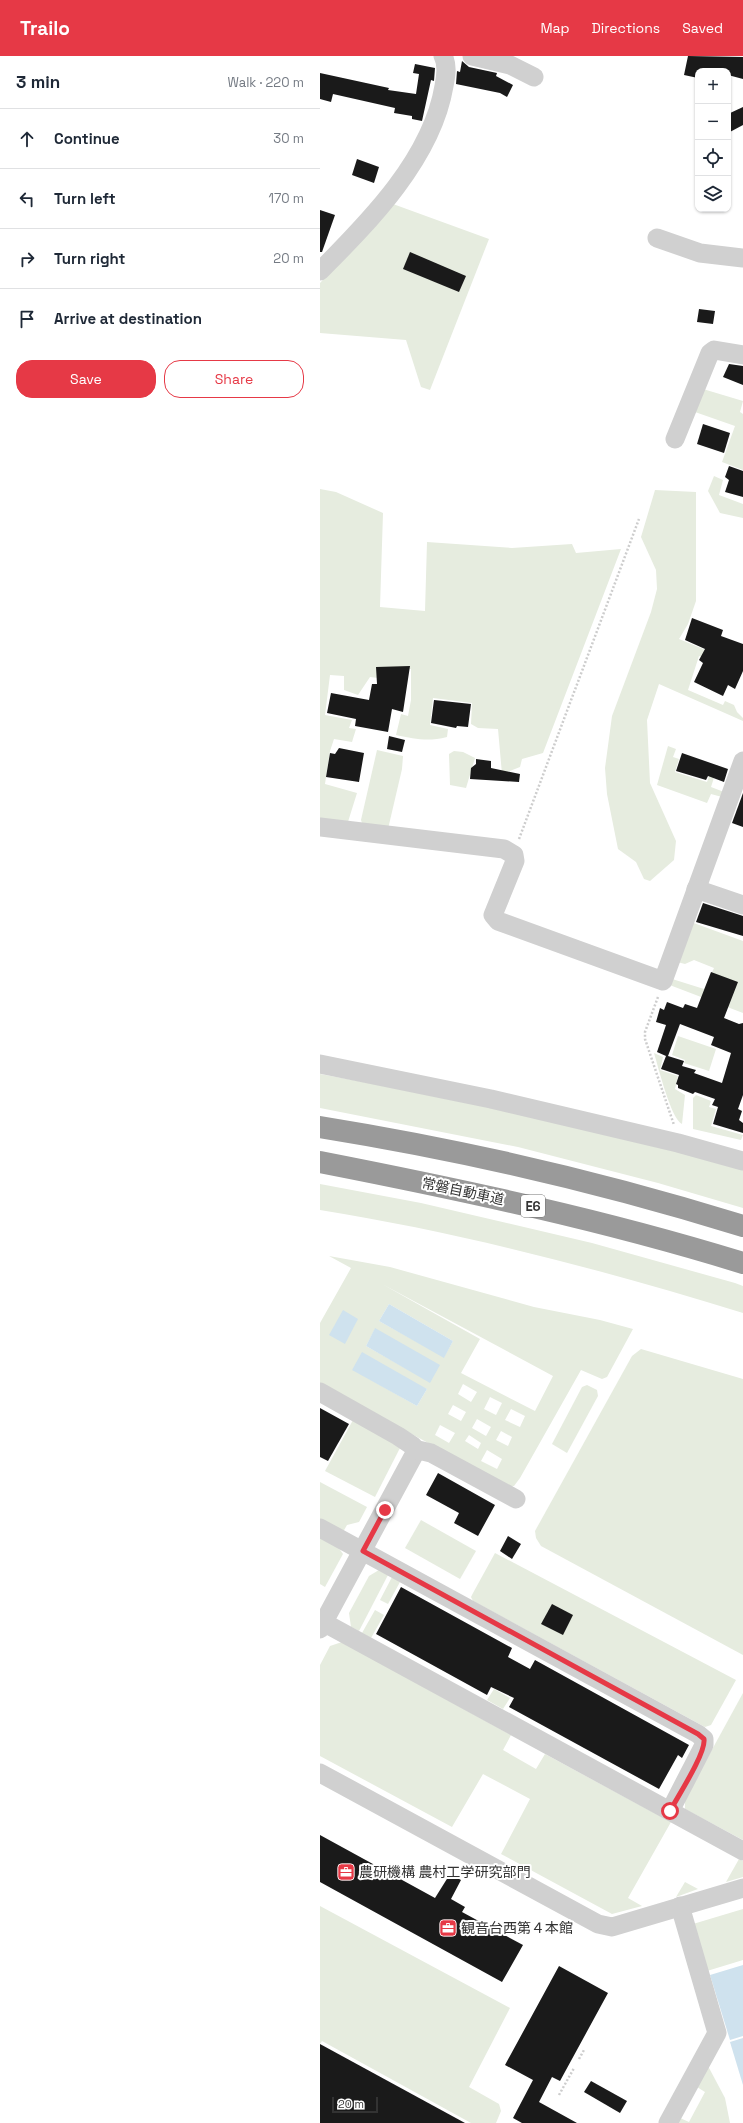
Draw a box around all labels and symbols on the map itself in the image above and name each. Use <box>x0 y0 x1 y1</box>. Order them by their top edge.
street label: 常磐自動車道 <box>420 1173 506 1209</box>
road number: E6 <box>521 1195 545 1217</box>
route end <box>376 1501 394 1519</box>
route start <box>661 1802 679 1820</box>
office icon: 農研機構 農村工学研究部門 <box>336 1862 356 1882</box>
place label: 農研機構 農村工学研究部門 <box>359 1863 531 1881</box>
office icon: 観音台西第４本館 <box>438 1918 458 1938</box>
place label: 観音台西第４本館 <box>461 1919 573 1937</box>
scale bar <box>332 2095 378 2114</box>

